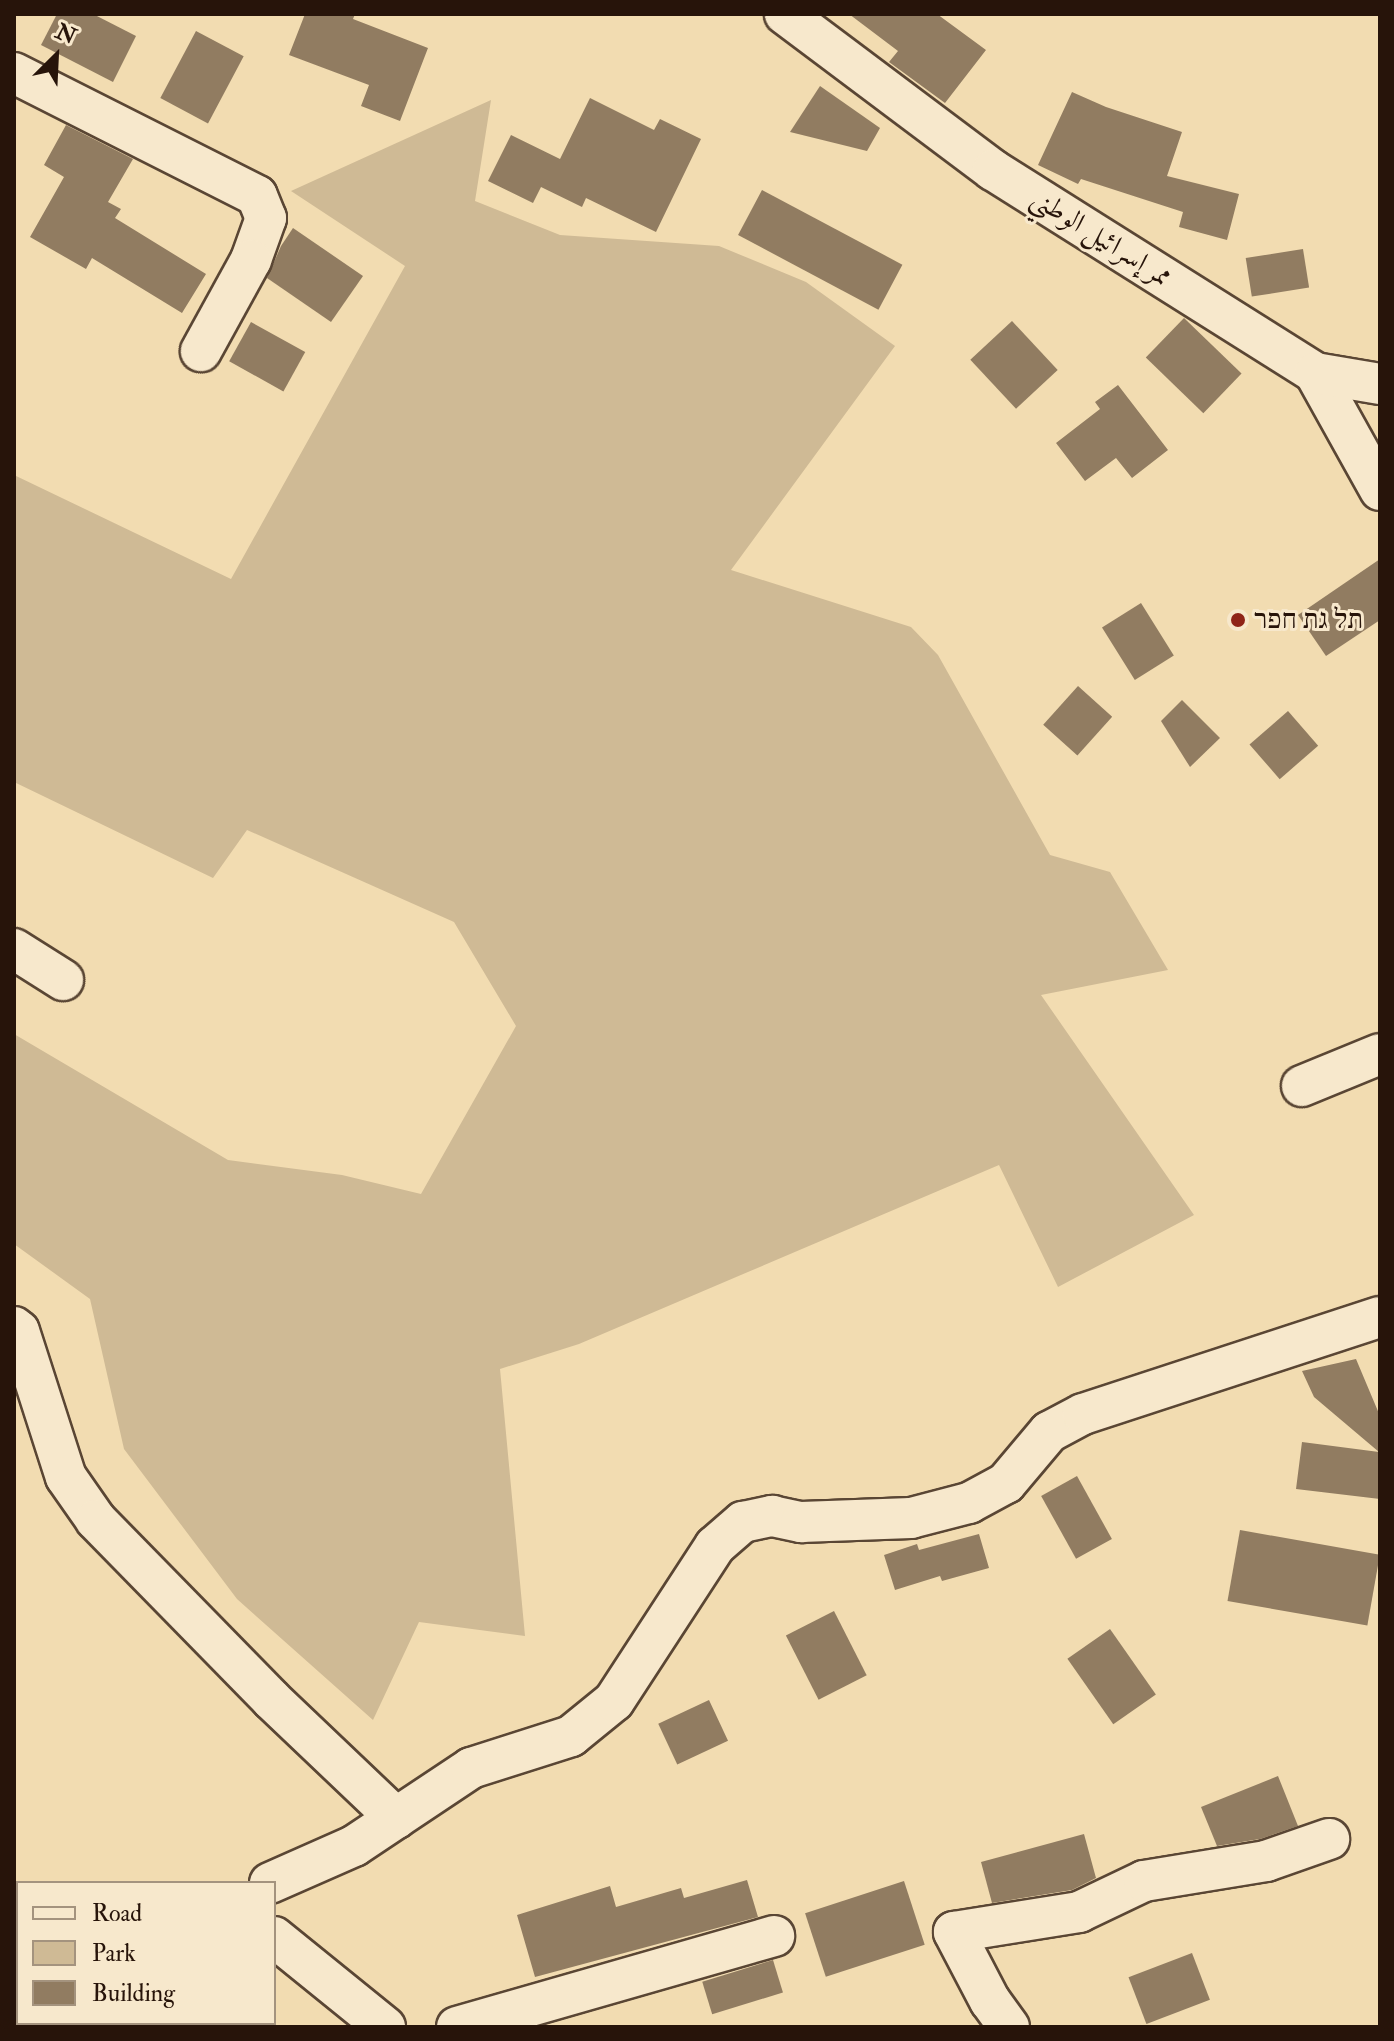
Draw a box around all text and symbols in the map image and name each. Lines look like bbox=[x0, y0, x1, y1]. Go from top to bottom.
north arrow bbox=[16, 16, 96, 96]
text: N bbox=[51, 17, 80, 51]
street label: ممر إسرائيل الوطني bbox=[1024, 182, 1178, 294]
place label: תל גת חפר bbox=[1254, 603, 1363, 637]
marker: תל גת חפר bbox=[1229, 611, 1247, 629]
legend bbox=[16, 1881, 276, 2025]
text: Road bbox=[92, 1898, 142, 1929]
text: Park bbox=[92, 1938, 136, 1969]
text: Building bbox=[92, 1978, 175, 2009]

